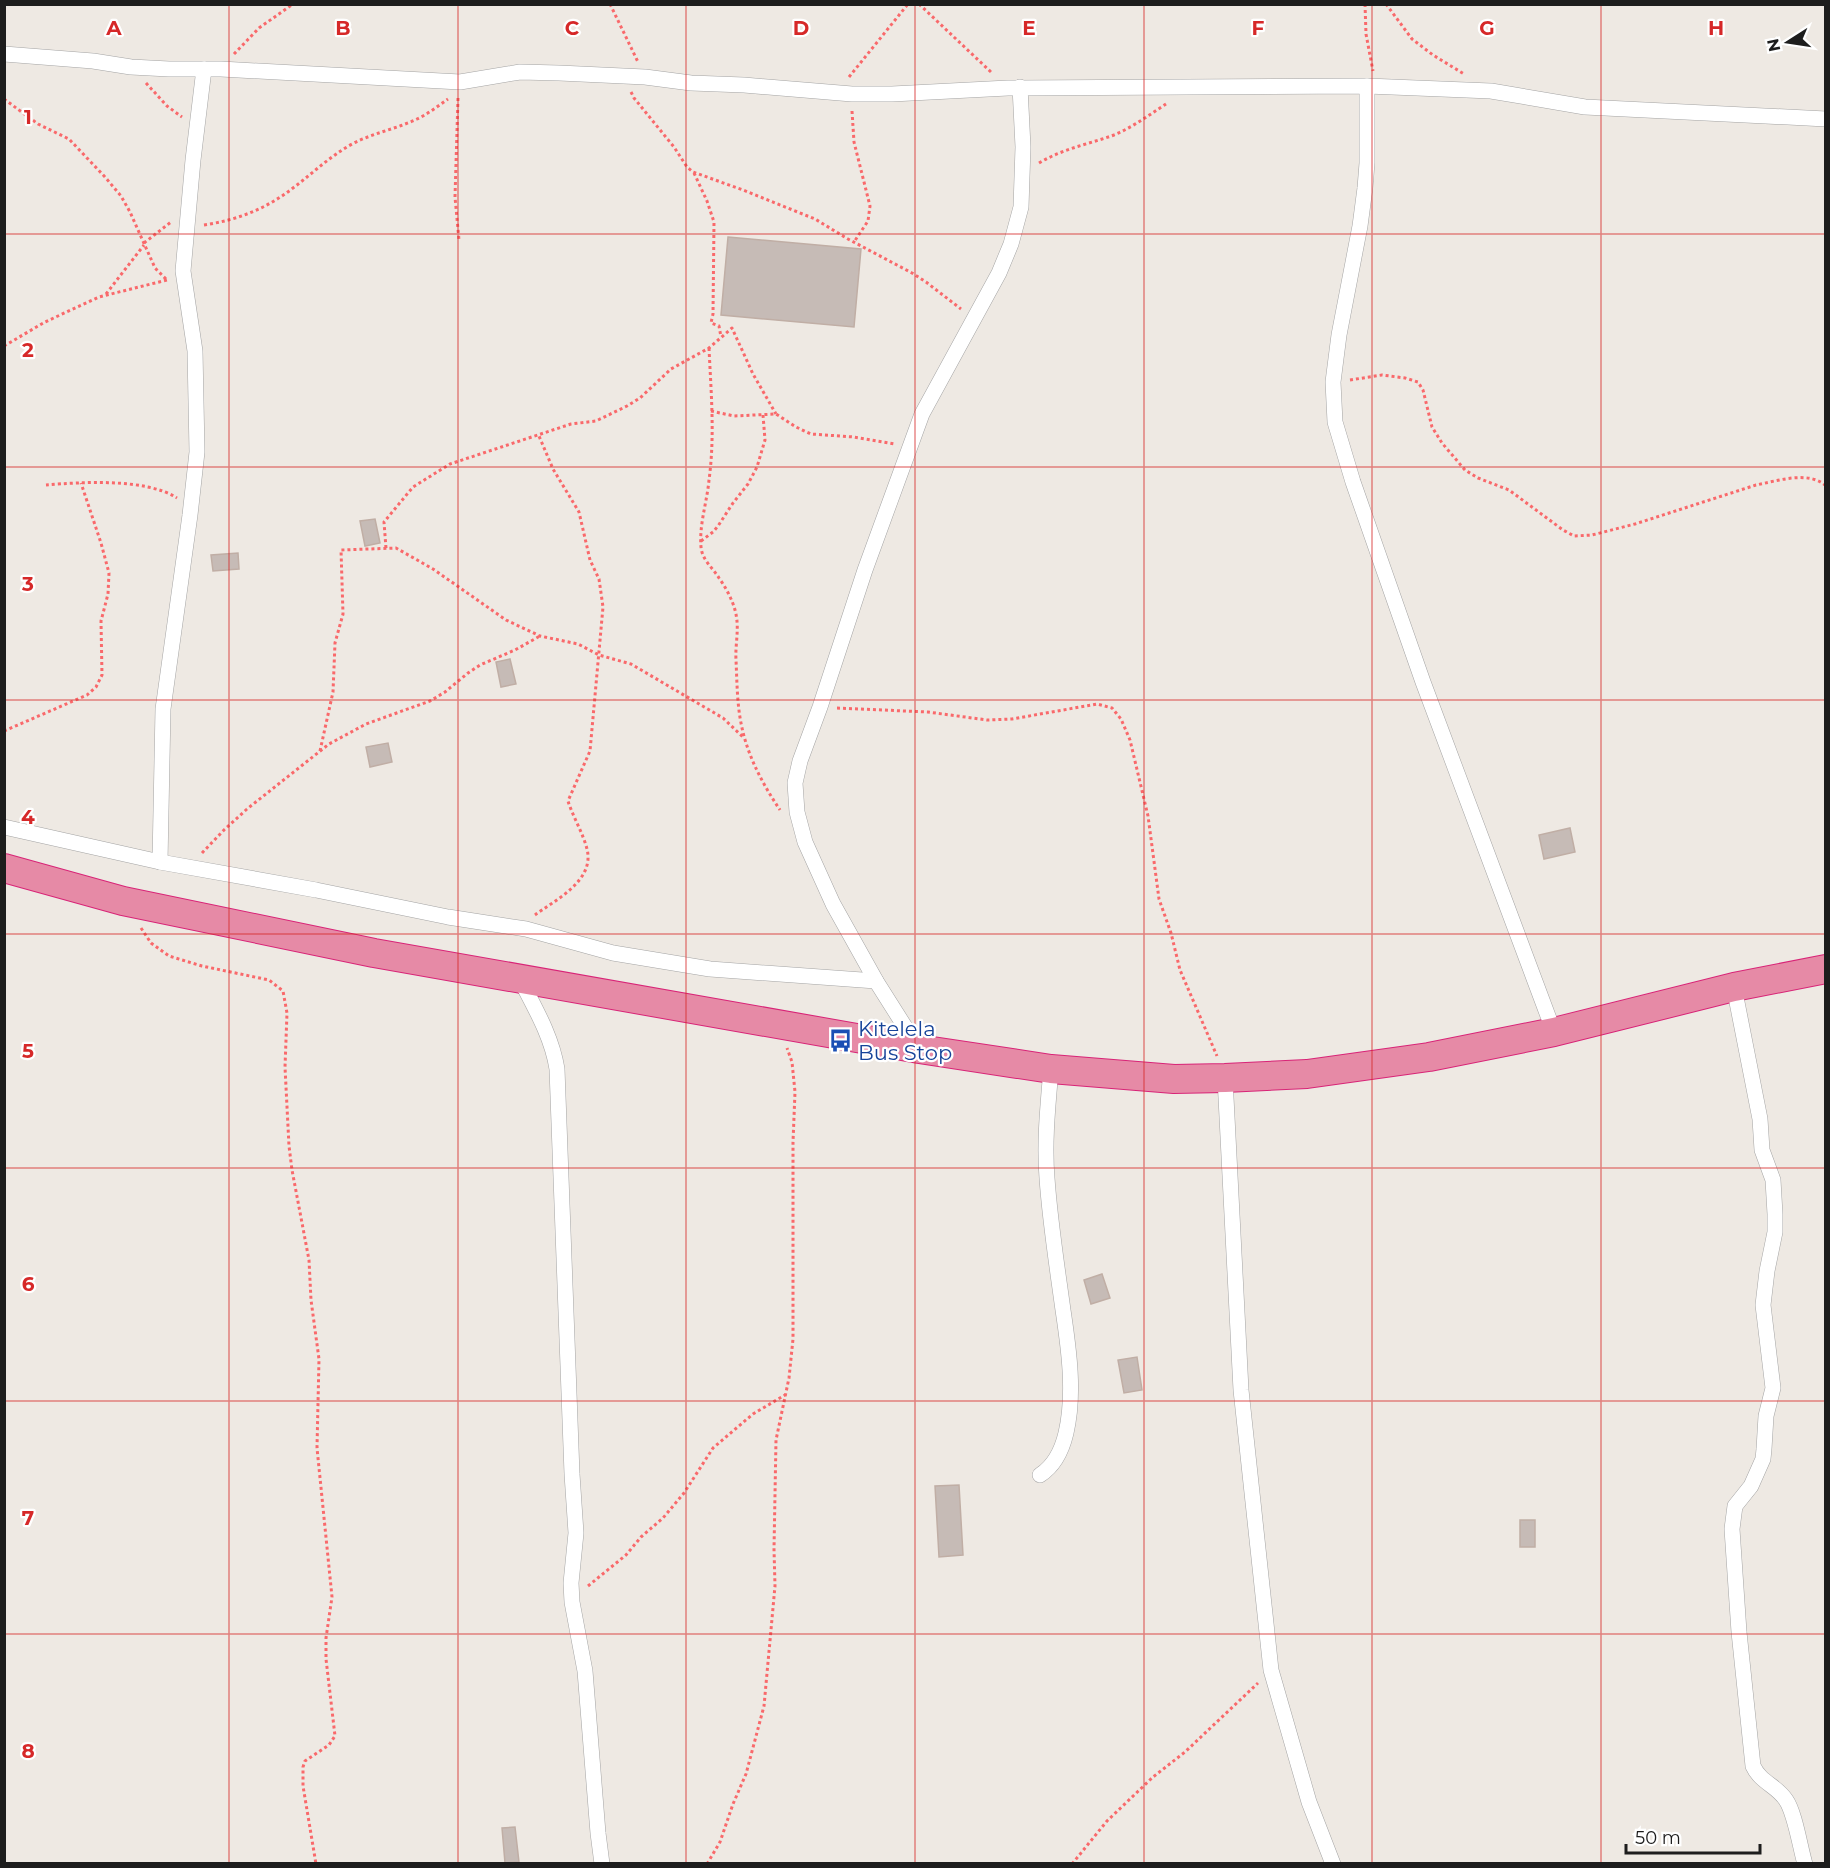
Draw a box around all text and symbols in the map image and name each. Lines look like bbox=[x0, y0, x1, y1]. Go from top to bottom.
north arrow bbox=[1758, 12, 1818, 72]
text: A bbox=[105, 16, 122, 40]
text: B bbox=[335, 16, 351, 40]
text: C bbox=[565, 16, 580, 40]
text: D bbox=[793, 16, 809, 40]
text: E bbox=[1022, 16, 1036, 40]
text: F bbox=[1252, 16, 1265, 40]
text: G bbox=[1479, 16, 1495, 40]
text: H bbox=[1708, 16, 1724, 40]
text: N bbox=[1763, 37, 1784, 53]
text: 1 bbox=[24, 105, 32, 129]
text: 2 bbox=[22, 338, 34, 362]
text: 3 bbox=[21, 572, 34, 596]
text: 4 bbox=[21, 805, 35, 829]
place label: Kitelela Bus Stop bbox=[858, 1016, 952, 1065]
bus stop icon: Kitelela Bus Stop bbox=[827, 1027, 853, 1053]
text: 5 bbox=[22, 1039, 34, 1063]
text: 6 bbox=[22, 1272, 35, 1296]
text: 7 bbox=[22, 1506, 34, 1530]
text: 8 bbox=[21, 1739, 35, 1763]
scale bar bbox=[1626, 1817, 1760, 1855]
text: 50 m bbox=[1635, 1827, 1681, 1849]

